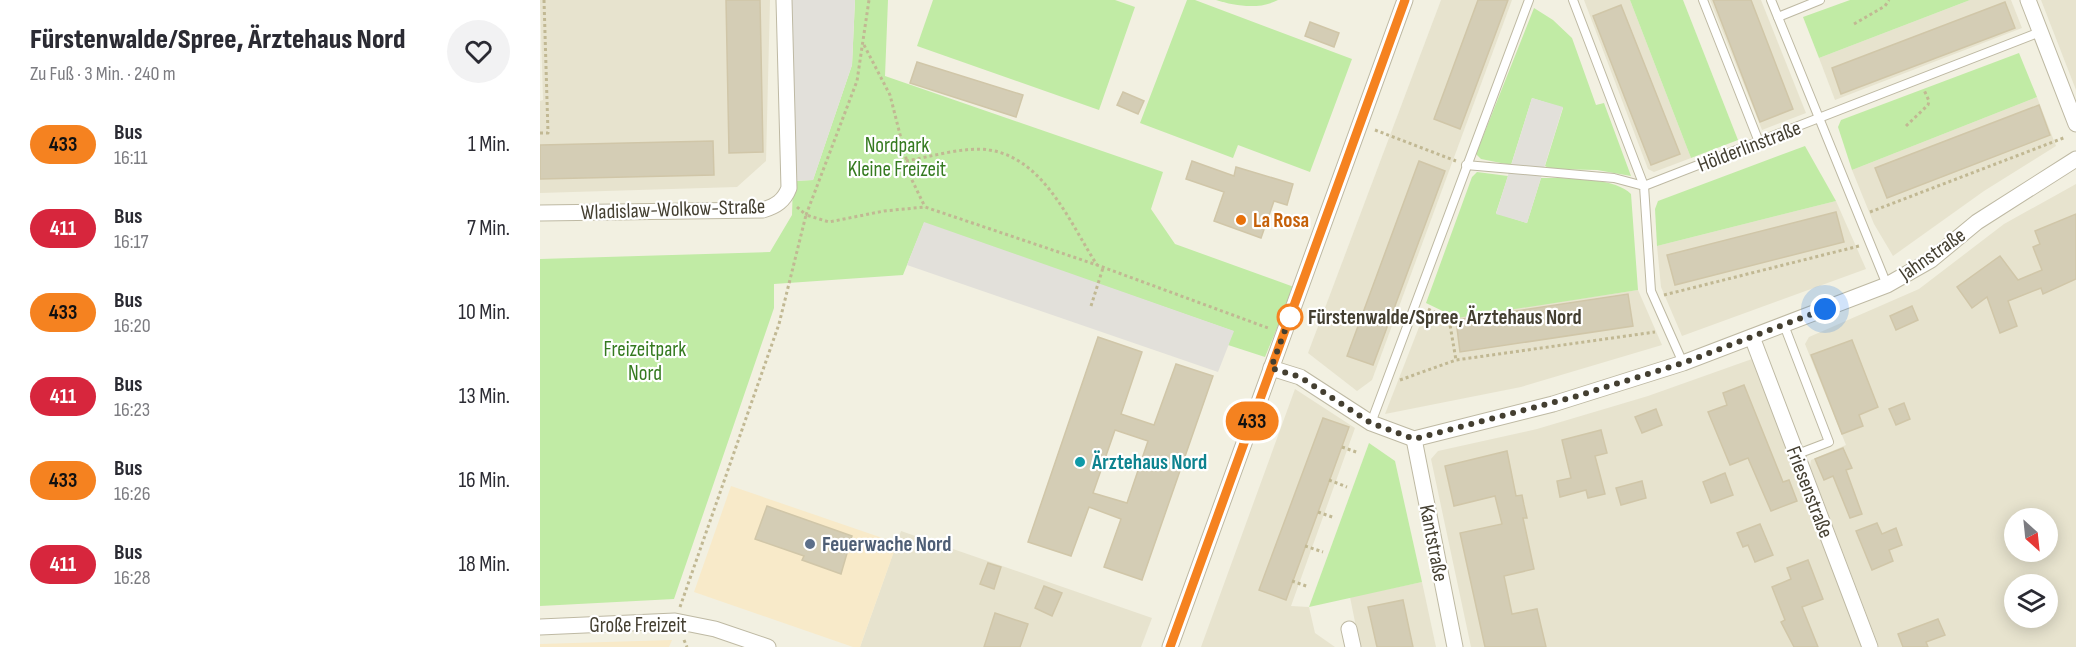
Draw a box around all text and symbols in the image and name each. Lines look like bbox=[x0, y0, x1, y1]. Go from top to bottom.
button: heart bbox=[447, 20, 510, 83]
text: Fürstenwalde/Spree, Ärztehaus Nord bbox=[30, 23, 405, 56]
text: Zu Fuß · 3 Min. · 240 m bbox=[30, 62, 176, 86]
street label: Hölderlinstraße bbox=[1694, 115, 1804, 178]
text: Bus bbox=[114, 119, 143, 146]
text: 1 Min. bbox=[468, 131, 510, 158]
text: 433 bbox=[49, 132, 77, 157]
park label: Nordpark Kleine Freizeit bbox=[848, 133, 946, 182]
text: 16:11 bbox=[114, 146, 148, 170]
street label: Wladislaw-Wolkow-Straße bbox=[580, 194, 766, 225]
text: Bus bbox=[114, 203, 143, 230]
place label: La Rosa bbox=[1253, 208, 1309, 233]
marker: La Rosa bbox=[1234, 213, 1248, 227]
text: 7 Min. bbox=[467, 215, 510, 242]
text: 411 bbox=[50, 216, 76, 241]
street label: Jahnstraße bbox=[1893, 223, 1970, 287]
text: 16:17 bbox=[114, 230, 149, 254]
text: Bus bbox=[114, 287, 143, 314]
your location bbox=[1810, 294, 1840, 324]
text: 10 Min. bbox=[458, 299, 510, 326]
text: 433 bbox=[49, 300, 77, 325]
marker: Fürstenwalde/Spree, Ärztehaus Nord bbox=[1277, 304, 1303, 330]
place label: Fürstenwalde/Spree, Ärztehaus Nord bbox=[1308, 305, 1582, 330]
text: 16:20 bbox=[114, 314, 151, 338]
park label: Freizeitpark Nord bbox=[604, 337, 686, 386]
text: Bus bbox=[114, 371, 143, 398]
text: 13 Min. bbox=[459, 383, 510, 410]
text: 411 bbox=[50, 384, 76, 409]
text: 16:23 bbox=[114, 398, 150, 422]
line badge: 433 bbox=[1218, 402, 1286, 440]
text: 433 bbox=[1238, 409, 1266, 434]
street label: Friesenstraße bbox=[1781, 443, 1838, 542]
place label: Ärztehaus Nord bbox=[1091, 450, 1207, 475]
text: Bus bbox=[114, 455, 143, 482]
marker: Ärztehaus Nord bbox=[1073, 455, 1087, 469]
text: 16 Min. bbox=[458, 467, 510, 494]
text: 433 bbox=[49, 468, 77, 493]
text: 16:26 bbox=[114, 482, 151, 506]
street label: Kantstraße bbox=[1414, 502, 1453, 584]
north arrow bbox=[2004, 508, 2058, 562]
map controls bbox=[2004, 508, 2058, 628]
place label: Feuerwache Nord bbox=[822, 532, 952, 557]
marker: Feuerwache Nord bbox=[803, 537, 817, 551]
text: Bus bbox=[114, 539, 143, 566]
text: 18 Min. bbox=[458, 551, 510, 578]
text: 411 bbox=[50, 552, 76, 577]
text: 16:28 bbox=[114, 566, 151, 590]
button: layers bbox=[2004, 574, 2058, 628]
street label: Große Freizeit bbox=[589, 613, 687, 638]

